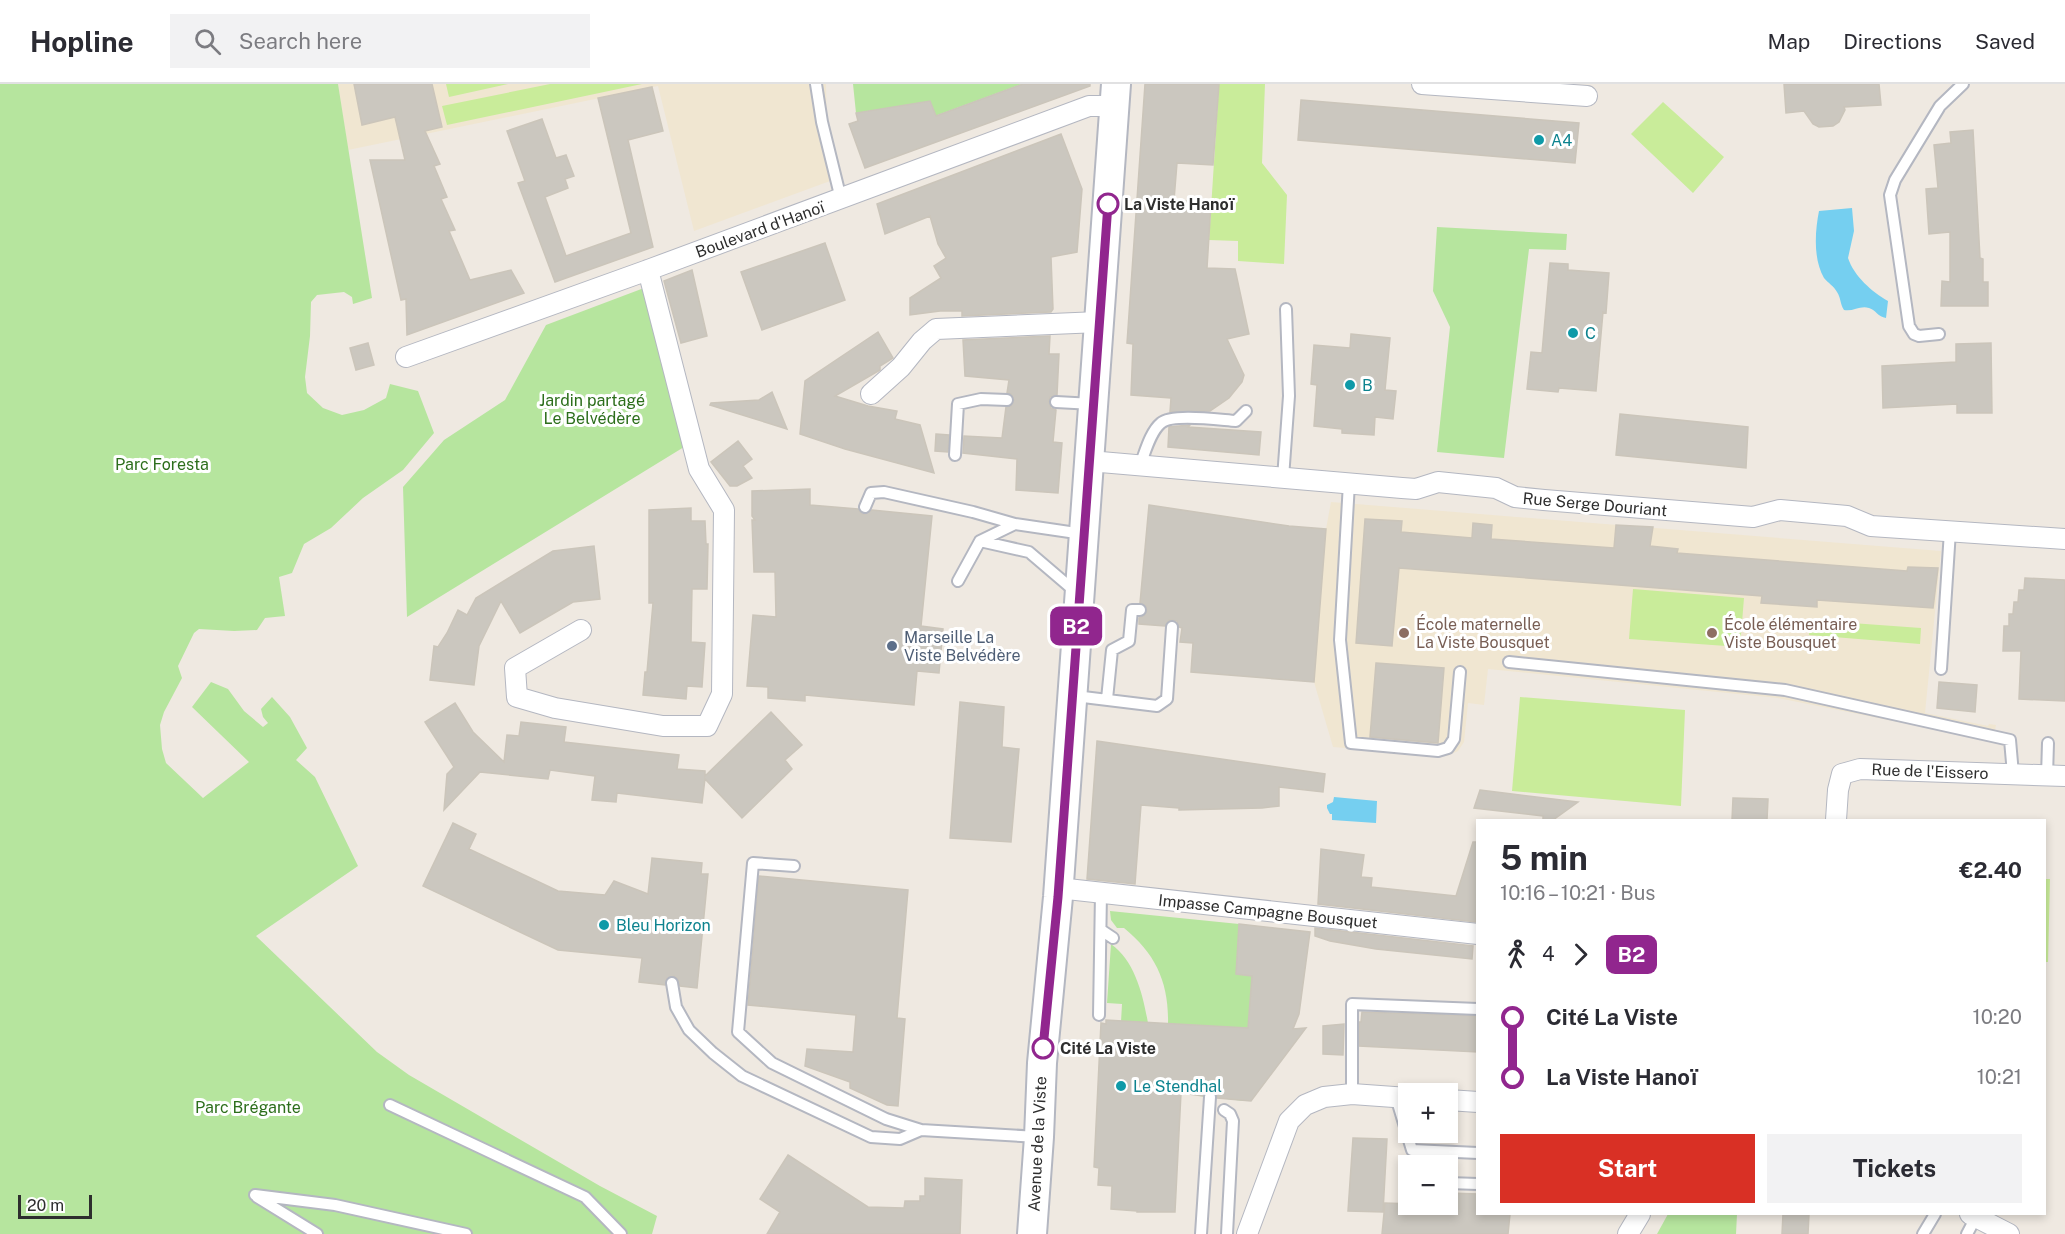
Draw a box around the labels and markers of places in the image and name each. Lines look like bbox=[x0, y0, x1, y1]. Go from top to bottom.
place label: A4 bbox=[1551, 131, 1572, 150]
marker: A4 bbox=[1532, 133, 1546, 147]
marker: La Viste Hanoï bbox=[1097, 193, 1119, 215]
place label: La Viste Hanoï bbox=[1124, 195, 1236, 214]
place label: C bbox=[1585, 324, 1596, 343]
marker: C bbox=[1566, 326, 1580, 340]
place label: B bbox=[1362, 376, 1373, 395]
marker: B bbox=[1343, 378, 1357, 392]
place label: École maternelle La Viste Bousquet bbox=[1416, 614, 1550, 652]
place label: École élémentaire Viste Bousquet bbox=[1724, 614, 1857, 652]
marker: École maternelle La Viste Bousquet bbox=[1397, 626, 1411, 640]
marker: École élémentaire Viste Bousquet bbox=[1705, 626, 1719, 640]
place label: Marseille La Viste Belvédère bbox=[904, 628, 1021, 665]
marker: Marseille La Viste Belvédère bbox=[885, 639, 899, 653]
place label: Bleu Horizon bbox=[616, 916, 711, 935]
marker: Bleu Horizon bbox=[597, 918, 611, 932]
marker: Cité La Viste bbox=[1032, 1037, 1054, 1059]
place label: Cité La Viste bbox=[1060, 1039, 1156, 1058]
place label: Le Stendhal bbox=[1133, 1077, 1222, 1096]
marker: Le Stendhal bbox=[1114, 1079, 1128, 1093]

